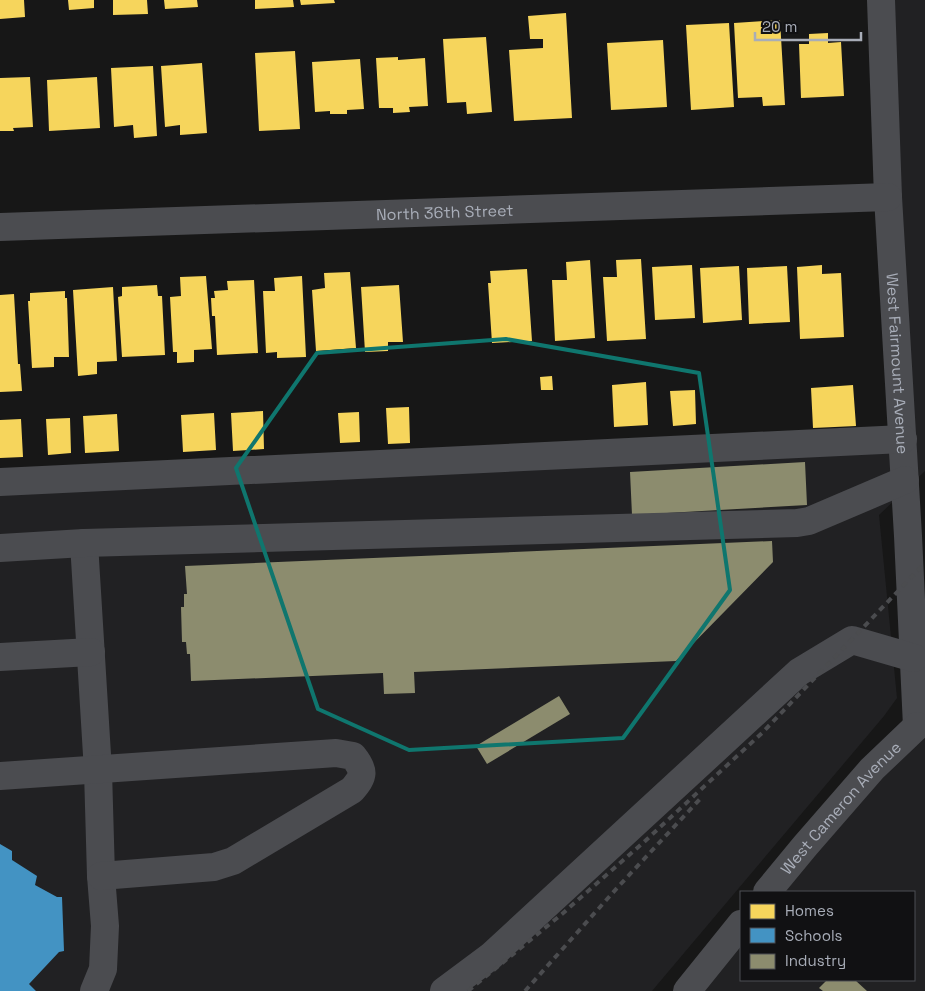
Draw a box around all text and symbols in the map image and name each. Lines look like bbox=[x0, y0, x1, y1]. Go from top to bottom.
scale bar bbox=[755, 10, 861, 42]
text: 20 m bbox=[762, 17, 797, 36]
street label: North 36th Street bbox=[376, 200, 514, 225]
street label: West Fairmount Avenue bbox=[881, 272, 913, 455]
street label: West Cameron Avenue bbox=[776, 737, 906, 879]
legend bbox=[740, 891, 915, 981]
text: Homes bbox=[785, 901, 834, 920]
text: Schools bbox=[785, 926, 843, 945]
text: Industry bbox=[785, 951, 846, 970]

